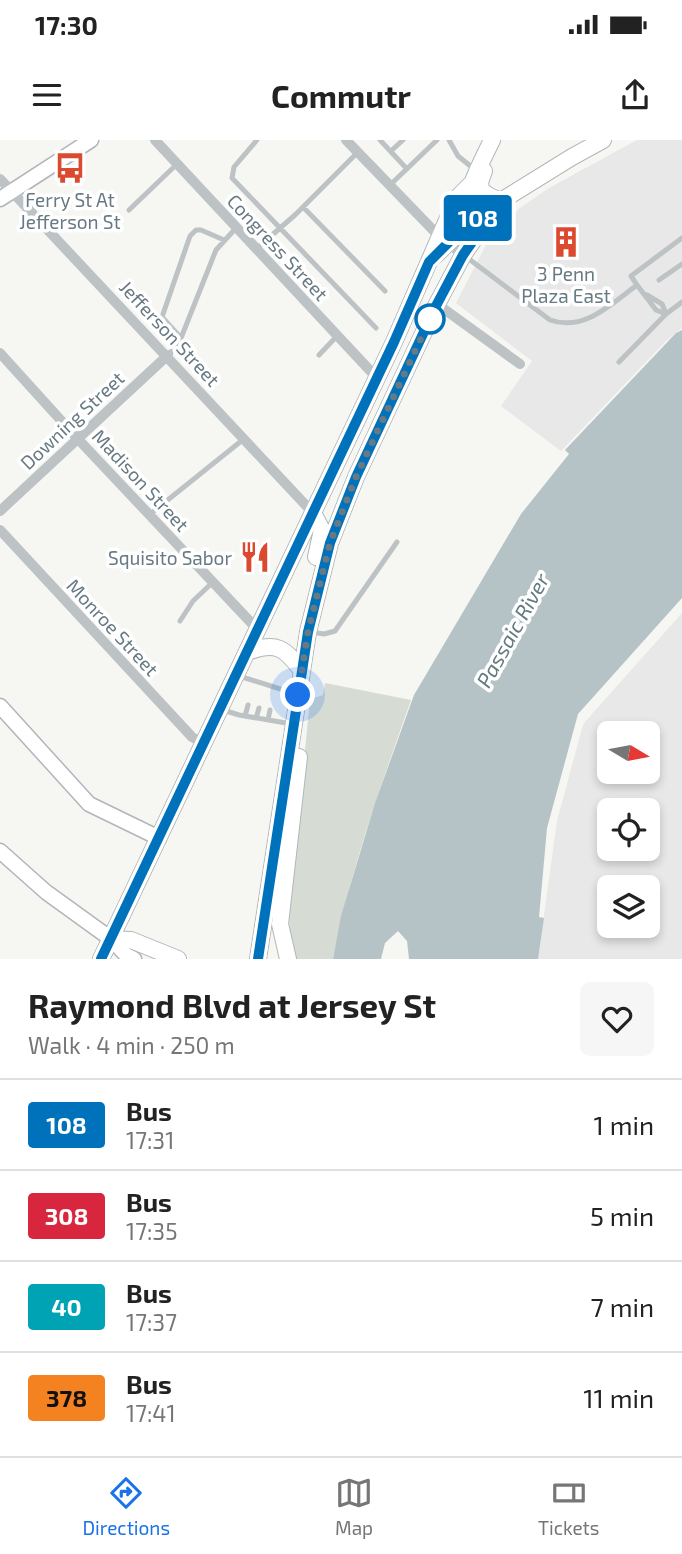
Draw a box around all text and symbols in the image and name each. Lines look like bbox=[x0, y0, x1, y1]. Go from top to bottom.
text: 17:30 bbox=[35, 9, 98, 40]
icon: menu bbox=[28, 76, 66, 114]
text: Commutr bbox=[271, 76, 411, 114]
icon: share bbox=[616, 76, 654, 114]
bus stop icon: Ferry St At Jefferson St bbox=[53, 151, 87, 185]
place label: Ferry St At Jefferson St bbox=[19, 188, 121, 233]
street label: Congress Street bbox=[223, 189, 333, 305]
line badge: 108 bbox=[438, 195, 518, 241]
text: 108 bbox=[458, 203, 498, 232]
building icon: 3 Penn Plaza East bbox=[549, 225, 583, 259]
place label: 3 Penn Plaza East bbox=[521, 262, 611, 307]
street label: Jefferson Street bbox=[115, 275, 225, 391]
unlabelled marker bbox=[415, 304, 445, 334]
street label: Downing Street bbox=[15, 366, 129, 474]
street label: Madison Street bbox=[88, 424, 194, 536]
restaurant icon: Squisito Sabor bbox=[238, 540, 272, 574]
place label: Squisito Sabor bbox=[108, 546, 232, 569]
water label: Passaic River bbox=[470, 568, 554, 691]
street label: Monroe Street bbox=[62, 574, 164, 680]
your location bbox=[280, 677, 315, 712]
north arrow bbox=[597, 721, 660, 784]
map controls bbox=[597, 721, 660, 938]
button: locate bbox=[597, 798, 660, 861]
button: layers bbox=[597, 875, 660, 938]
button: heart bbox=[580, 982, 654, 1056]
text: Raymond Blvd at Jersey St bbox=[28, 985, 436, 1025]
text: Walk · 4 min · 250 m bbox=[28, 1031, 235, 1059]
text: Bus bbox=[126, 1095, 172, 1126]
text: 1 min bbox=[594, 1109, 654, 1140]
text: 108 bbox=[46, 1110, 87, 1139]
text: 17:31 bbox=[126, 1126, 174, 1154]
text: Bus bbox=[126, 1186, 172, 1217]
text: 5 min bbox=[590, 1200, 654, 1231]
text: 308 bbox=[45, 1201, 88, 1230]
text: 17:35 bbox=[126, 1217, 177, 1245]
text: Bus bbox=[126, 1277, 172, 1308]
text: 7 min bbox=[591, 1291, 654, 1322]
text: 40 bbox=[51, 1292, 82, 1321]
text: 17:37 bbox=[126, 1308, 177, 1336]
text: Bus bbox=[126, 1368, 172, 1399]
text: 11 min bbox=[583, 1382, 654, 1413]
text: 378 bbox=[46, 1383, 87, 1412]
text: 17:41 bbox=[126, 1399, 176, 1427]
tab: Directions bbox=[82, 1474, 170, 1539]
tab: Map bbox=[335, 1474, 373, 1539]
tab: Tickets bbox=[538, 1474, 600, 1539]

